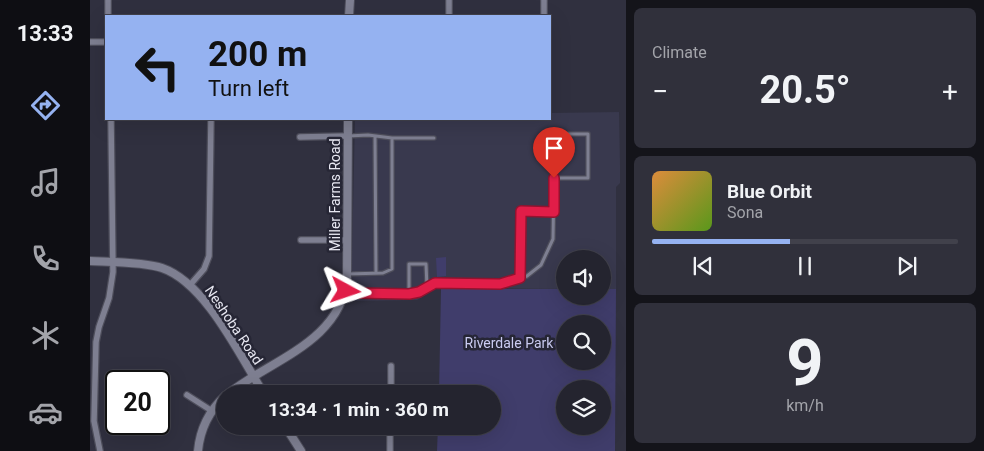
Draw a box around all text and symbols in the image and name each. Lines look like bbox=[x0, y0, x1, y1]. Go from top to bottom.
text: 13:33 bbox=[17, 21, 73, 46]
text: 200 m bbox=[208, 34, 307, 75]
icon: left bbox=[125, 35, 190, 100]
text: Climate bbox=[652, 43, 707, 62]
text: 20.5° bbox=[759, 68, 851, 112]
text: − bbox=[652, 75, 668, 108]
text: + bbox=[942, 75, 958, 108]
text: Turn left bbox=[208, 76, 289, 101]
icon: directions bbox=[28, 88, 63, 123]
pin bbox=[533, 127, 575, 178]
icon: arrive bbox=[540, 134, 568, 162]
street label: Miller Farms Road bbox=[327, 138, 343, 252]
icon: music bbox=[28, 165, 63, 200]
text: Blue Orbit bbox=[727, 180, 812, 203]
text: Sona bbox=[727, 203, 763, 222]
icon: phone bbox=[28, 241, 63, 276]
map controls bbox=[556, 250, 611, 435]
button: sound bbox=[556, 250, 611, 305]
icon: previous bbox=[689, 252, 717, 280]
icon: pause bbox=[791, 252, 819, 280]
icon: next bbox=[893, 252, 921, 280]
position arrow bbox=[319, 264, 371, 316]
street label: Neshoba Road bbox=[202, 283, 266, 367]
button: search bbox=[556, 315, 611, 370]
icon: climate bbox=[28, 318, 63, 353]
text: 9 bbox=[786, 325, 824, 401]
park label: Riverdale Park bbox=[465, 335, 554, 351]
speed limit sign: 20 bbox=[105, 370, 170, 435]
button: layers bbox=[556, 380, 611, 435]
icon: car bbox=[28, 395, 63, 430]
text: km/h bbox=[786, 396, 824, 415]
text: 13:34 · 1 min · 360 m bbox=[268, 398, 449, 421]

